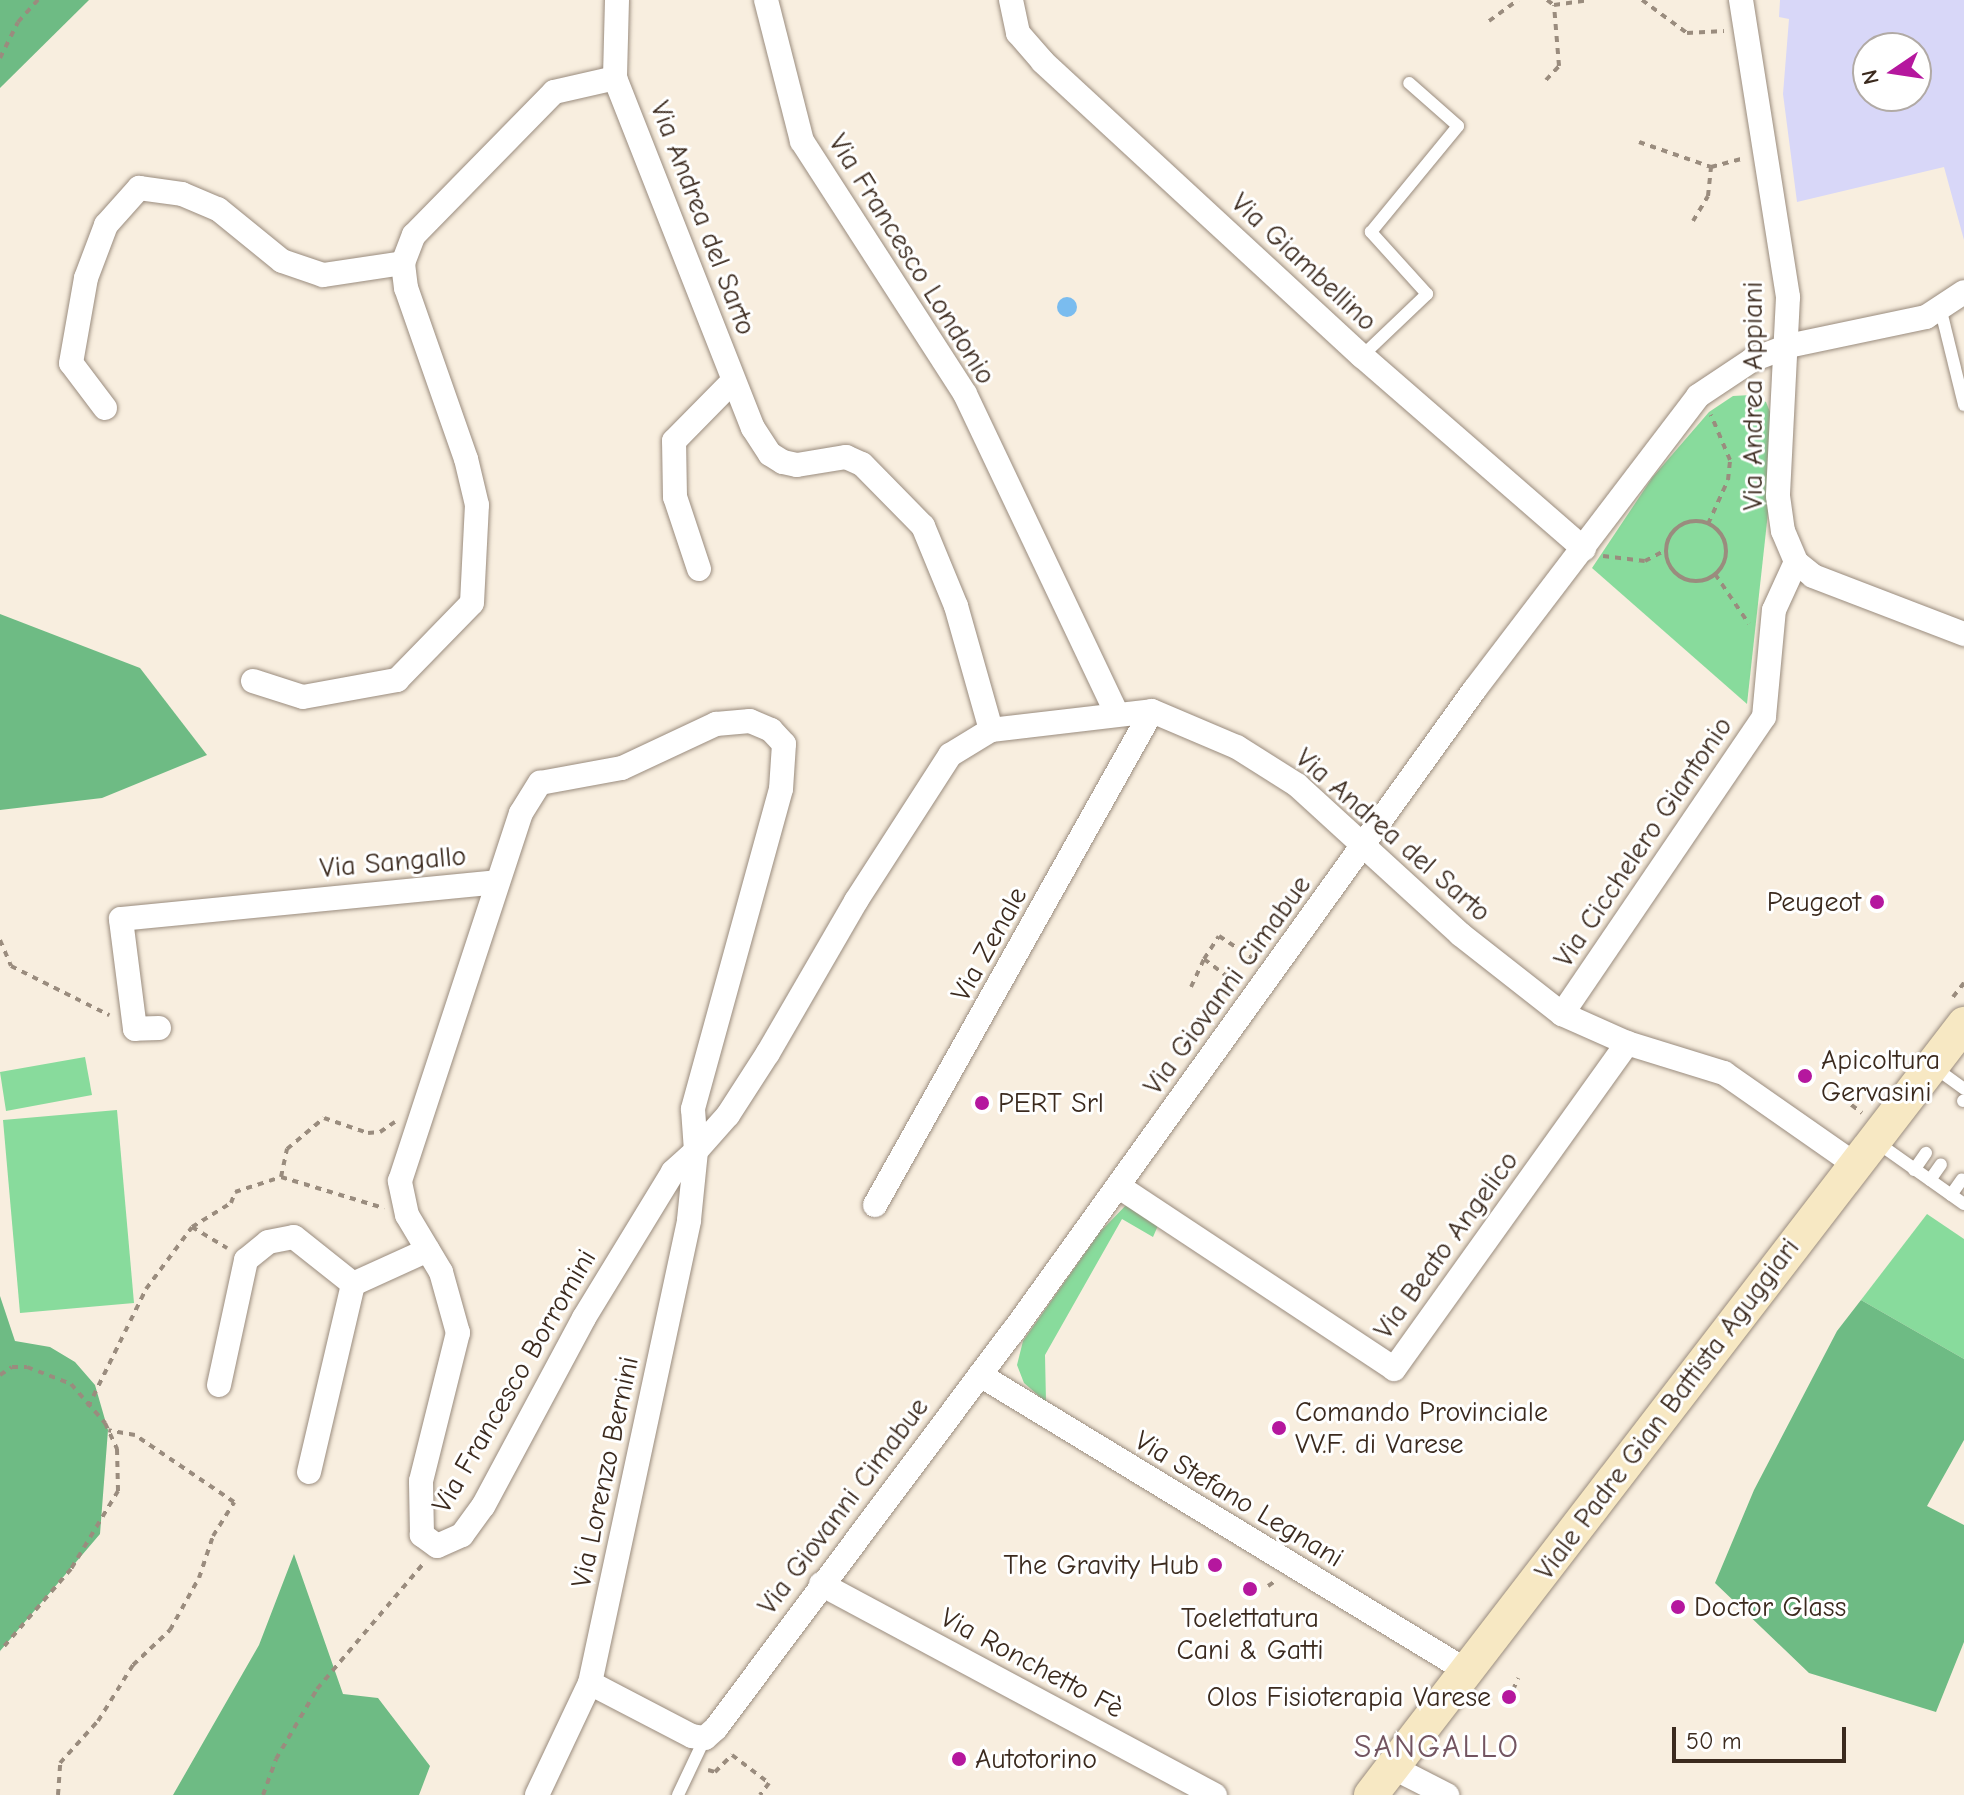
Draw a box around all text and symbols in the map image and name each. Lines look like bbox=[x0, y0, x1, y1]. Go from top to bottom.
north arrow bbox=[1852, 32, 1932, 112]
text: N bbox=[1856, 67, 1885, 87]
street label: Via Andrea del Sarto bbox=[643, 96, 763, 340]
street label: Via Francesco Londonio bbox=[821, 128, 1003, 390]
street label: Via Giambellino bbox=[1224, 186, 1384, 338]
street label: Via Andrea Appiani bbox=[1736, 282, 1770, 510]
street label: Via Cicchelero Giantonio bbox=[1547, 710, 1739, 974]
street label: Via Andrea del Sarto bbox=[1289, 741, 1497, 929]
street label: Via Sangallo bbox=[318, 839, 468, 885]
street label: Via Giovanni Cimabue bbox=[1136, 869, 1318, 1101]
street label: Via Zenale bbox=[944, 881, 1034, 1007]
place label: Peugeot bbox=[1767, 885, 1861, 919]
marker: Peugeot bbox=[1868, 893, 1886, 911]
place label: Apicoltura Gervasini bbox=[1821, 1043, 1940, 1109]
marker: Apicoltura Gervasini bbox=[1796, 1067, 1814, 1085]
place label: PERT Srl bbox=[998, 1086, 1104, 1120]
marker: PERT Srl bbox=[973, 1094, 991, 1112]
street label: Via Beato Angelico bbox=[1367, 1145, 1525, 1345]
street label: Viale Padre Gian Battista Aguggiari bbox=[1528, 1232, 1806, 1586]
street label: Via Francesco Borromini bbox=[425, 1243, 603, 1519]
street label: Via Lorenzo Bernini bbox=[564, 1353, 646, 1591]
street label: Via Giovanni Cimabue bbox=[751, 1391, 935, 1621]
place label: Comando Provinciale VV.F. di Varese bbox=[1295, 1395, 1548, 1461]
marker: Comando Provinciale VV.F. di Varese bbox=[1270, 1419, 1288, 1437]
street label: Via Stefano Legnani bbox=[1129, 1423, 1349, 1575]
place label: The Gravity Hub bbox=[1003, 1548, 1199, 1582]
marker: The Gravity Hub bbox=[1206, 1556, 1224, 1574]
marker: Toelettatura Cani & Gatti bbox=[1241, 1580, 1259, 1598]
place label: Doctor Glass bbox=[1694, 1590, 1846, 1624]
marker: Doctor Glass bbox=[1669, 1598, 1687, 1616]
street label: Via Ronchetto Fè bbox=[935, 1601, 1129, 1725]
place label: Toelettatura Cani & Gatti bbox=[1176, 1601, 1324, 1667]
place label: Olos Fisioterapia Varese bbox=[1207, 1680, 1491, 1714]
marker: Olos Fisioterapia Varese bbox=[1498, 1686, 1520, 1708]
scale bar bbox=[1676, 1711, 1850, 1761]
text: 50 m bbox=[1686, 1727, 1742, 1755]
district label: SANGALLO bbox=[1354, 1728, 1520, 1766]
place label: Autotorino bbox=[975, 1742, 1097, 1776]
marker: Autotorino bbox=[950, 1750, 968, 1768]

